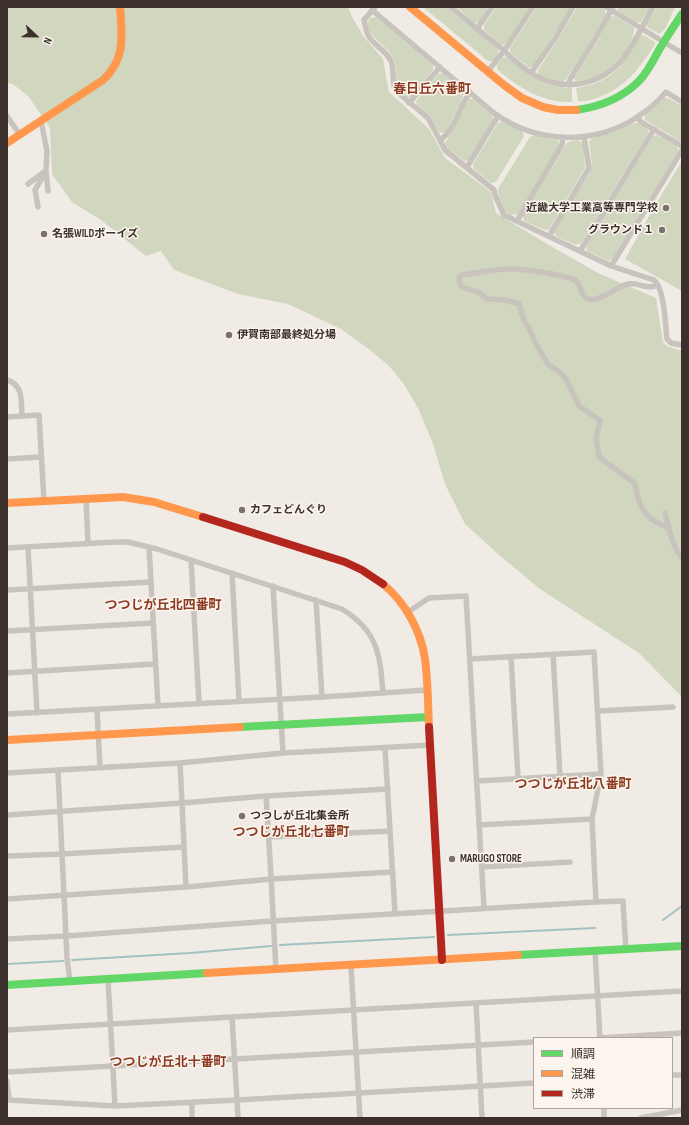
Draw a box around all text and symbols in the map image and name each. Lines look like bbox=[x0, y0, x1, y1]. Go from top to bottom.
north arrow bbox=[16, 16, 56, 56]
text: N bbox=[40, 36, 55, 46]
district label: 春日丘六番町 bbox=[393, 82, 471, 98]
place label: 近畿大学工業高等専門学校 bbox=[526, 201, 658, 215]
marker: 近畿大学工業高等専門学校 bbox=[661, 203, 671, 213]
place label: グラウンド１ bbox=[588, 223, 654, 237]
marker: グラウンド１ bbox=[657, 225, 667, 235]
place label: 名張WILDボーイズ bbox=[52, 227, 138, 241]
marker: 名張WILDボーイズ bbox=[39, 229, 49, 239]
place label: 伊賀南部最終処分場 bbox=[237, 328, 336, 342]
marker: 伊賀南部最終処分場 bbox=[224, 330, 234, 340]
place label: カフェどんぐり bbox=[250, 503, 327, 517]
marker: カフェどんぐり bbox=[237, 505, 247, 515]
district label: つつじが丘北四番町 bbox=[105, 598, 221, 614]
district label: つつじが丘北八番町 bbox=[515, 777, 631, 793]
place label: つつしが丘北集会所 bbox=[250, 809, 349, 823]
marker: つつしが丘北集会所 bbox=[237, 811, 247, 821]
district label: つつじが丘北七番町 bbox=[233, 825, 349, 841]
place label: MARUGO STORE bbox=[460, 852, 522, 866]
marker: MARUGO STORE bbox=[447, 854, 457, 864]
legend bbox=[533, 1037, 673, 1109]
text: 順調 bbox=[571, 1047, 595, 1062]
district label: つつじが丘北十番町 bbox=[110, 1055, 226, 1071]
text: 混雑 bbox=[571, 1067, 595, 1082]
text: 渋滞 bbox=[571, 1087, 595, 1102]

